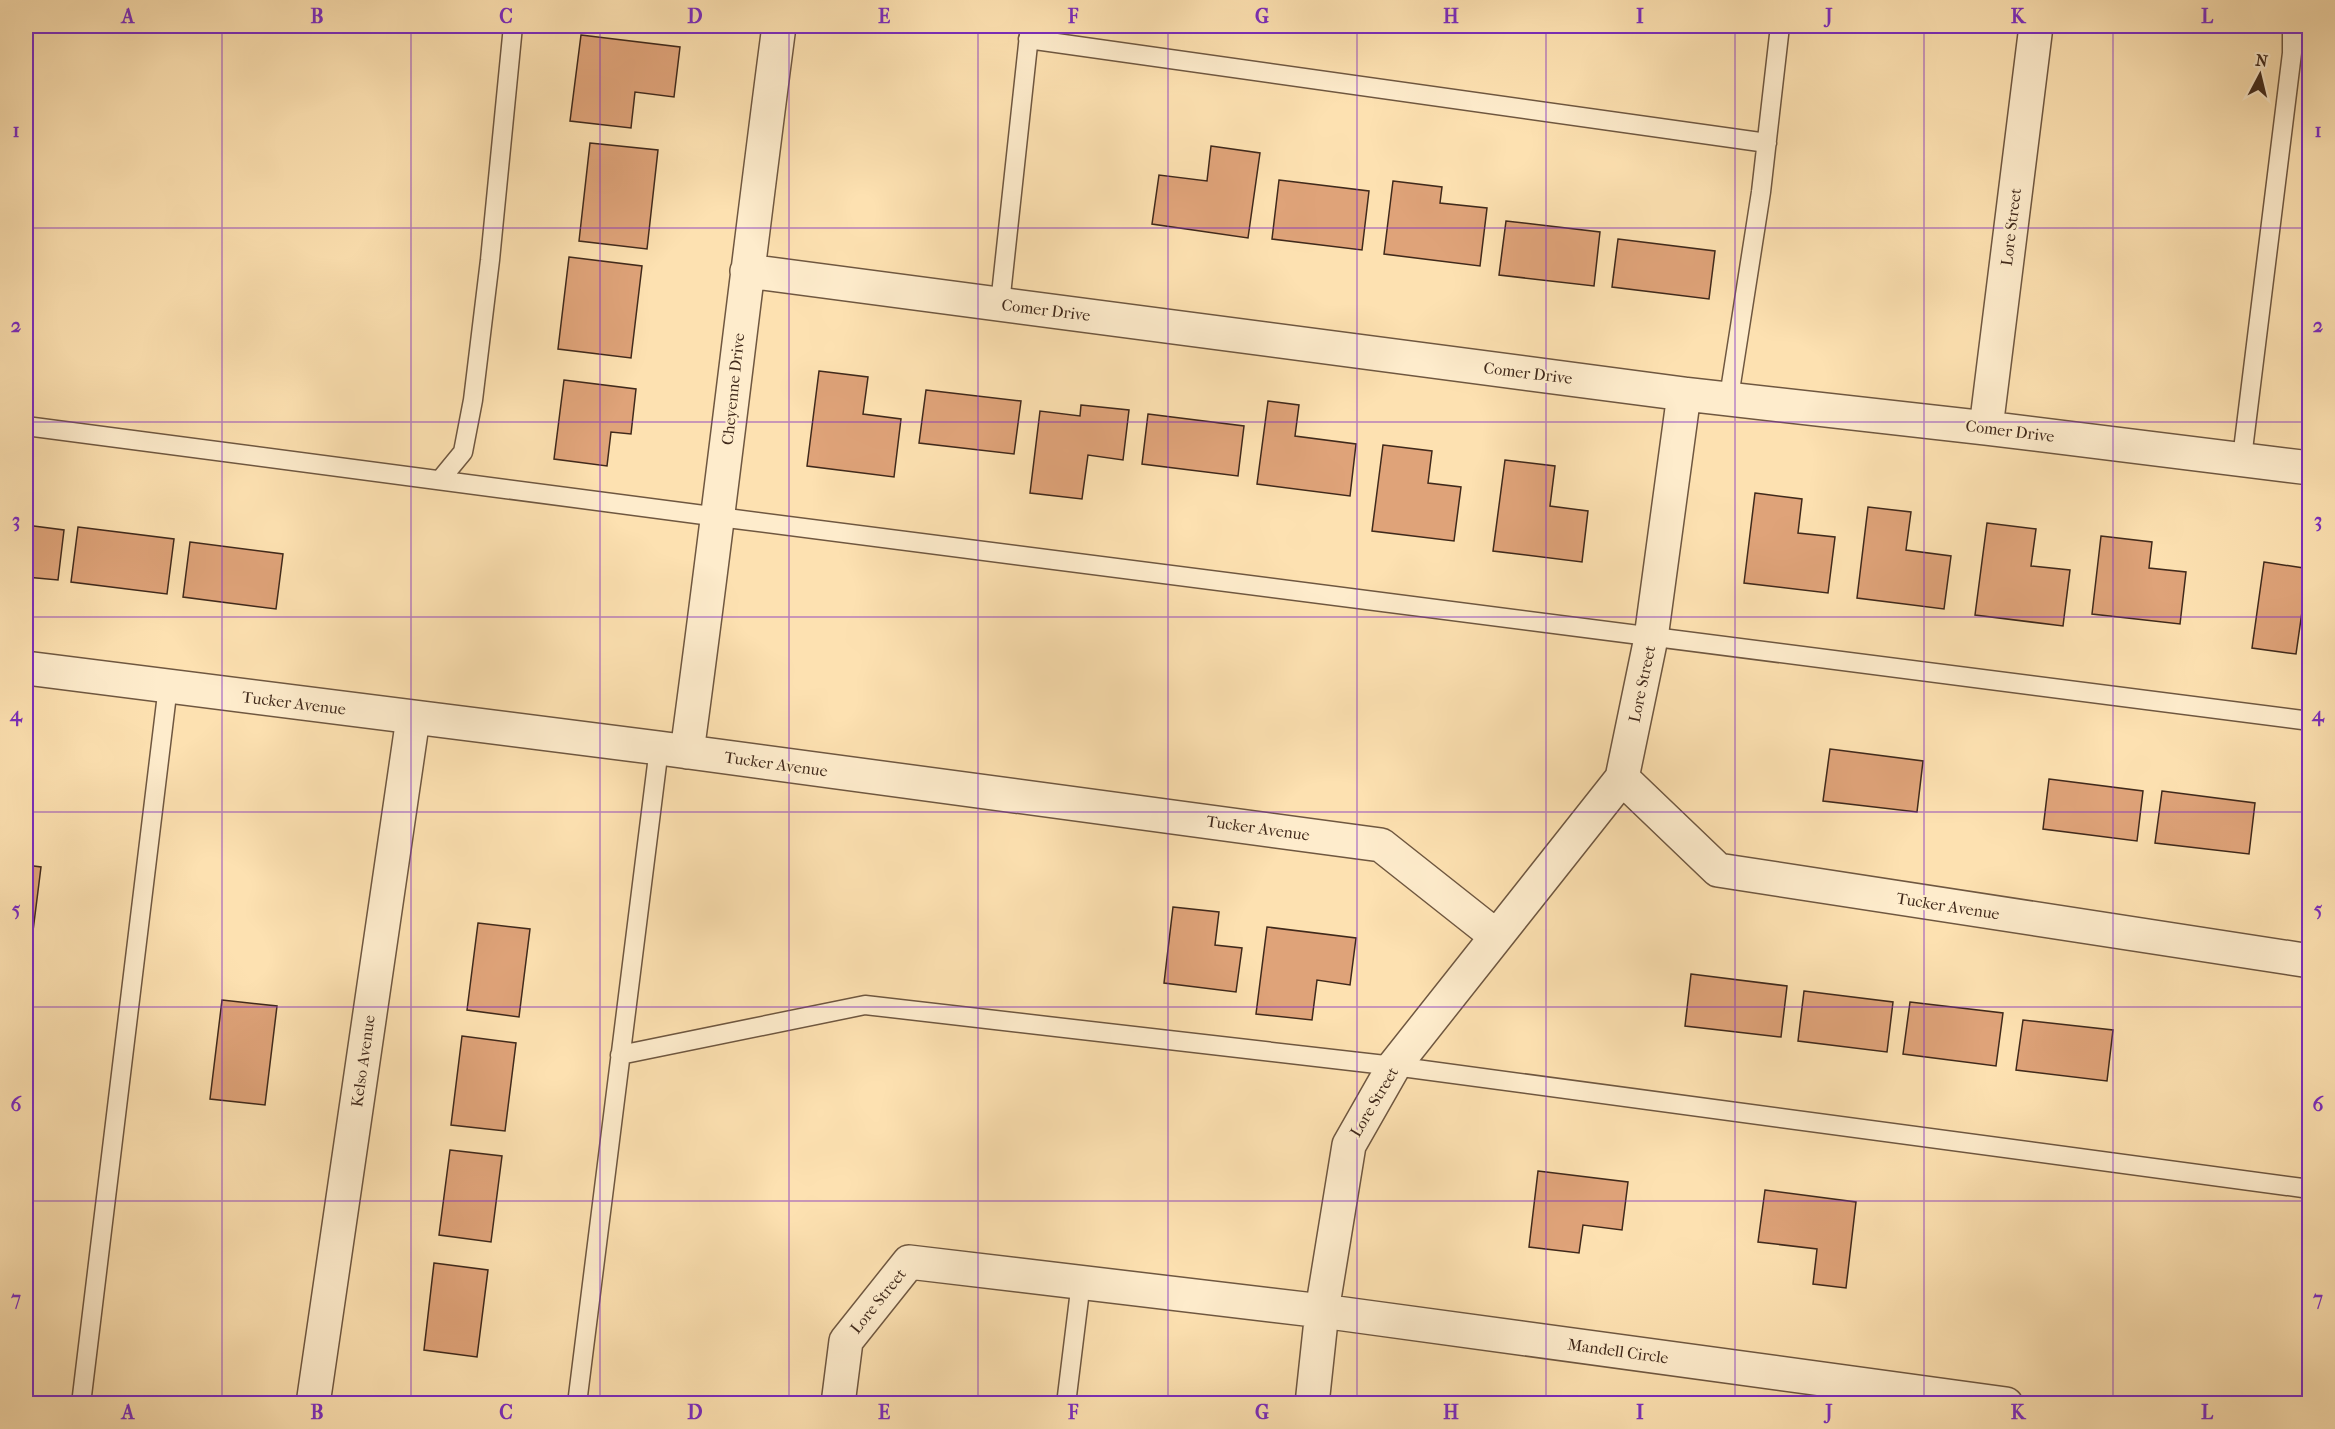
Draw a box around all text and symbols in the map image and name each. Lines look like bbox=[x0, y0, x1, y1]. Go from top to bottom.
text: A bbox=[120, 5, 136, 28]
text: B bbox=[310, 5, 324, 28]
text: C bbox=[499, 5, 513, 28]
text: D bbox=[687, 5, 703, 28]
text: E bbox=[878, 5, 890, 28]
text: F bbox=[1067, 5, 1079, 28]
text: G bbox=[1255, 5, 1269, 28]
text: H bbox=[1443, 5, 1459, 28]
text: I bbox=[1636, 5, 1644, 28]
text: J bbox=[1823, 5, 1833, 28]
text: K bbox=[2011, 5, 2027, 28]
text: L bbox=[2201, 5, 2214, 28]
north arrow bbox=[2230, 45, 2290, 105]
text: N bbox=[2255, 50, 2270, 71]
text: 1 bbox=[12, 119, 20, 142]
text: 1 bbox=[2314, 119, 2322, 142]
street label: Lore Street bbox=[1997, 187, 2025, 267]
street label: Comer Drive bbox=[1001, 295, 1092, 325]
text: 2 bbox=[11, 314, 21, 337]
text: 2 bbox=[2313, 314, 2323, 337]
street label: Cheyenne Drive bbox=[718, 332, 748, 446]
street label: Comer Drive bbox=[1483, 358, 1574, 388]
street label: Comer Drive bbox=[1965, 416, 2056, 446]
text: 3 bbox=[12, 509, 20, 532]
text: 3 bbox=[2314, 509, 2322, 532]
street label: Lore Street bbox=[1625, 644, 1659, 724]
street label: Tucker Avenue bbox=[241, 687, 347, 719]
text: 4 bbox=[9, 703, 23, 727]
text: 4 bbox=[2311, 703, 2325, 727]
street label: Tucker Avenue bbox=[723, 747, 829, 781]
street label: Tucker Avenue bbox=[1205, 811, 1311, 845]
street label: Tucker Avenue bbox=[1895, 888, 2001, 924]
text: 5 bbox=[12, 898, 21, 921]
text: 5 bbox=[2314, 898, 2323, 921]
street label: Kelso Avenue bbox=[347, 1014, 379, 1108]
street label: Lore Street bbox=[1346, 1063, 1402, 1140]
text: 6 bbox=[11, 1093, 23, 1116]
text: 6 bbox=[2313, 1093, 2325, 1116]
street label: Lore Street bbox=[846, 1264, 910, 1337]
text: 7 bbox=[10, 1287, 21, 1310]
text: 7 bbox=[2312, 1287, 2323, 1310]
street label: Mandell Circle bbox=[1566, 1335, 1670, 1367]
text: A bbox=[120, 1401, 136, 1424]
text: B bbox=[310, 1401, 324, 1424]
text: C bbox=[499, 1401, 513, 1424]
text: D bbox=[687, 1401, 703, 1424]
text: E bbox=[878, 1401, 890, 1424]
text: F bbox=[1067, 1401, 1079, 1424]
text: G bbox=[1255, 1401, 1269, 1424]
text: H bbox=[1443, 1401, 1459, 1424]
text: I bbox=[1636, 1401, 1644, 1424]
text: J bbox=[1823, 1401, 1833, 1424]
text: K bbox=[2011, 1401, 2027, 1424]
text: L bbox=[2201, 1401, 2214, 1424]

